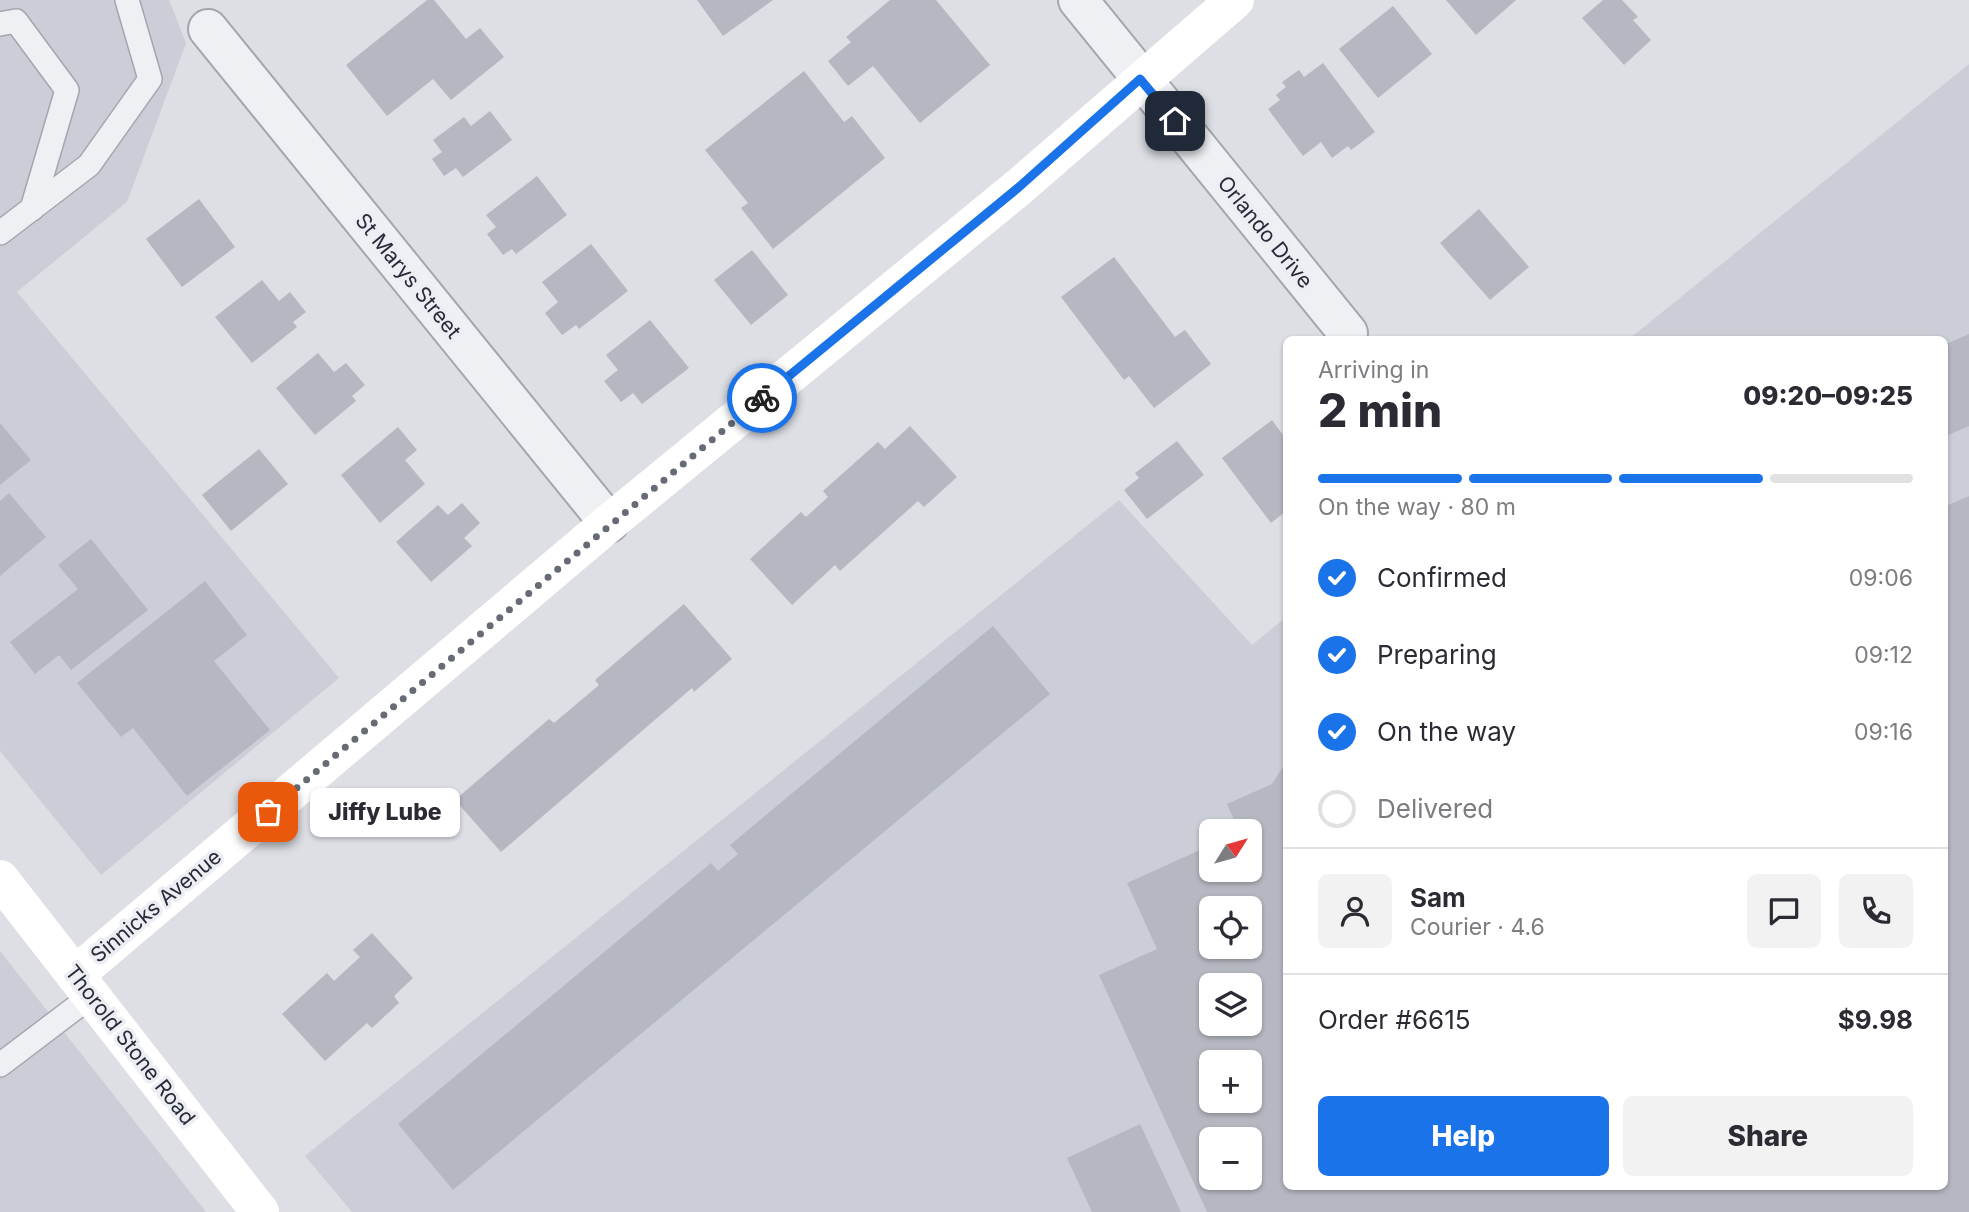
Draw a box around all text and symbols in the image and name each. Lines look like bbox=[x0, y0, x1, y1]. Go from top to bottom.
pin bbox=[1145, 91, 1205, 151]
icon: home bbox=[1156, 102, 1194, 140]
street label: Orlando Drive bbox=[1213, 171, 1318, 293]
street label: St Marys Street bbox=[350, 208, 466, 343]
text: Arriving in bbox=[1318, 356, 1429, 384]
courier bbox=[727, 363, 797, 433]
icon: bike bbox=[743, 379, 781, 417]
text: 09:20–09:25 bbox=[1743, 380, 1913, 411]
text: 2 min bbox=[1318, 382, 1442, 438]
text: On the way · 80 m bbox=[1318, 493, 1516, 521]
icon: check bbox=[1318, 559, 1356, 597]
text: Confirmed bbox=[1377, 562, 1507, 593]
text: 09:06 bbox=[1849, 564, 1913, 592]
icon: check bbox=[1318, 636, 1356, 674]
text: Preparing bbox=[1377, 639, 1497, 670]
text: 09:12 bbox=[1854, 641, 1913, 669]
icon: check bbox=[1318, 713, 1356, 751]
text: On the way bbox=[1377, 716, 1516, 747]
text: 09:16 bbox=[1854, 718, 1913, 746]
pin bbox=[238, 782, 298, 842]
callout: Jiffy Lube bbox=[310, 788, 460, 836]
icon: bag bbox=[249, 793, 287, 831]
text: Delivered bbox=[1377, 793, 1493, 824]
text: Jiffy Lube bbox=[328, 798, 442, 826]
north arrow bbox=[1199, 819, 1262, 882]
map controls bbox=[1199, 819, 1262, 1190]
street label: Sinnicks Avenue bbox=[85, 844, 226, 967]
button: person bbox=[1318, 874, 1392, 948]
button: chat bbox=[1747, 874, 1821, 948]
button: phone bbox=[1839, 874, 1913, 948]
text: Sam bbox=[1410, 882, 1466, 913]
button: locate bbox=[1199, 896, 1262, 959]
text: Courier · 4.6 bbox=[1410, 913, 1545, 941]
street label: Thorold Stone Road bbox=[60, 960, 201, 1130]
button: layers bbox=[1199, 973, 1262, 1036]
text: Order #6615 bbox=[1318, 1004, 1471, 1035]
text: $9.98 bbox=[1838, 1004, 1913, 1035]
button: + bbox=[1199, 1050, 1262, 1113]
button: Help bbox=[1318, 1096, 1609, 1176]
button: Share bbox=[1623, 1096, 1913, 1176]
button: − bbox=[1199, 1127, 1262, 1190]

